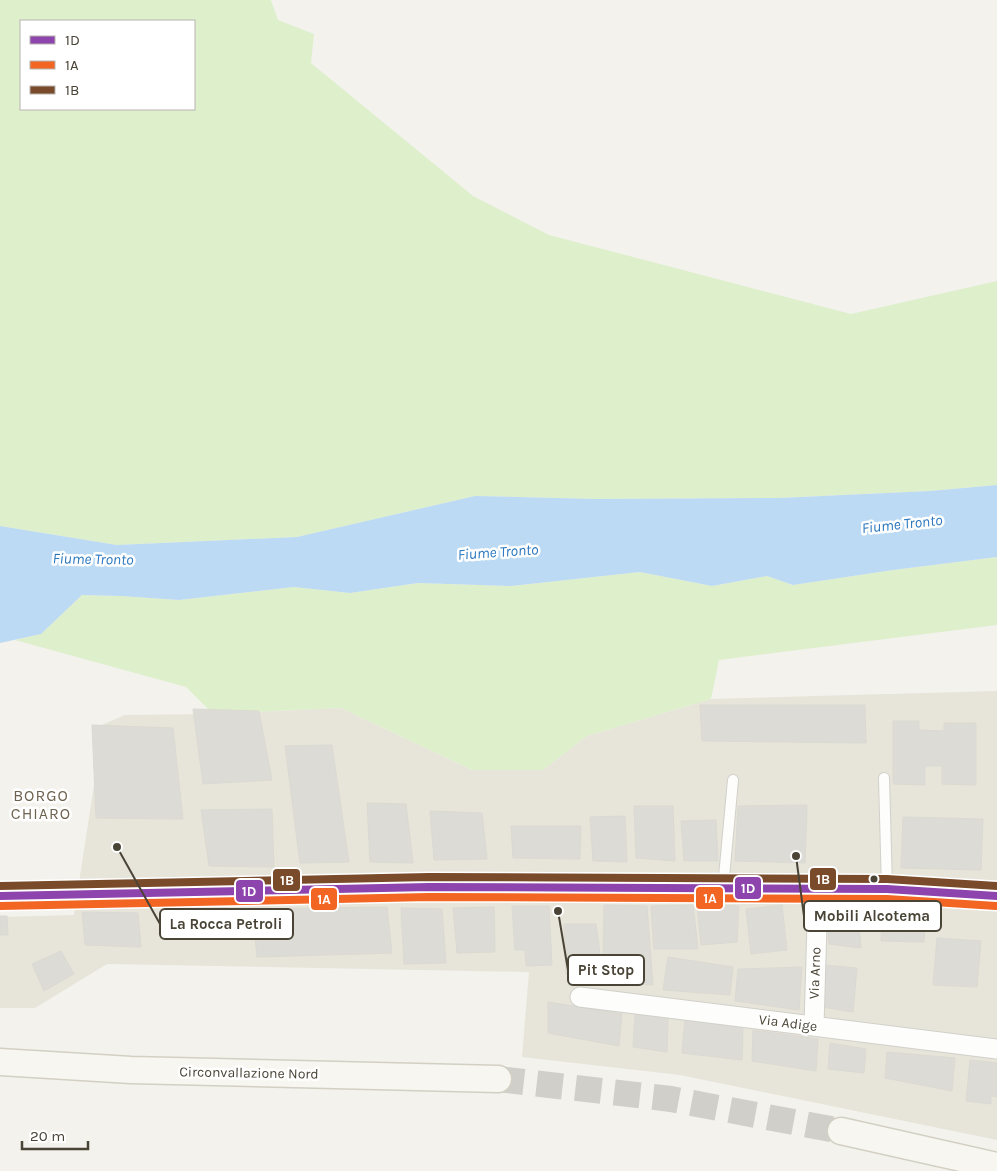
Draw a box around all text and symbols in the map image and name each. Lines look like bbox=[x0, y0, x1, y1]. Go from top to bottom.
legend bbox=[20, 20, 195, 110]
text: 1D bbox=[65, 31, 80, 49]
text: 1A bbox=[65, 56, 79, 74]
text: 1B bbox=[65, 81, 79, 99]
water label: Fiume Tronto bbox=[861, 511, 944, 537]
water label: Fiume Tronto bbox=[457, 540, 540, 564]
water label: Fiume Tronto bbox=[52, 549, 134, 569]
district label: BORGO CHIARO bbox=[11, 786, 71, 823]
line badge: 1B bbox=[809, 867, 837, 891]
line badge: 1B bbox=[272, 868, 301, 892]
text: 1B bbox=[816, 871, 830, 888]
text: 1B bbox=[280, 872, 294, 889]
unlabelled marker bbox=[869, 874, 879, 884]
line badge: 1D bbox=[734, 876, 762, 900]
line badge: 1D bbox=[235, 879, 264, 903]
text: 1D bbox=[741, 880, 755, 897]
text: 1D bbox=[242, 883, 256, 900]
line badge: 1A bbox=[695, 886, 724, 910]
line badge: 1A bbox=[310, 887, 338, 911]
text: 1A bbox=[703, 890, 717, 907]
text: 1A bbox=[317, 891, 331, 908]
callout: Mobili Alcotema bbox=[804, 901, 941, 931]
text: Mobili Alcotema bbox=[814, 907, 930, 925]
callout: La Rocca Petroli bbox=[160, 909, 293, 939]
text: La Rocca Petroli bbox=[169, 915, 283, 933]
street label: Via Arno bbox=[806, 947, 824, 999]
callout: Pit Stop bbox=[568, 955, 644, 985]
text: Pit Stop bbox=[578, 961, 634, 979]
street label: Via Adige bbox=[758, 1011, 818, 1035]
street label: Circonvallazione Nord bbox=[179, 1063, 319, 1083]
scale bar bbox=[22, 1118, 89, 1150]
text: 20 m bbox=[30, 1127, 65, 1145]

